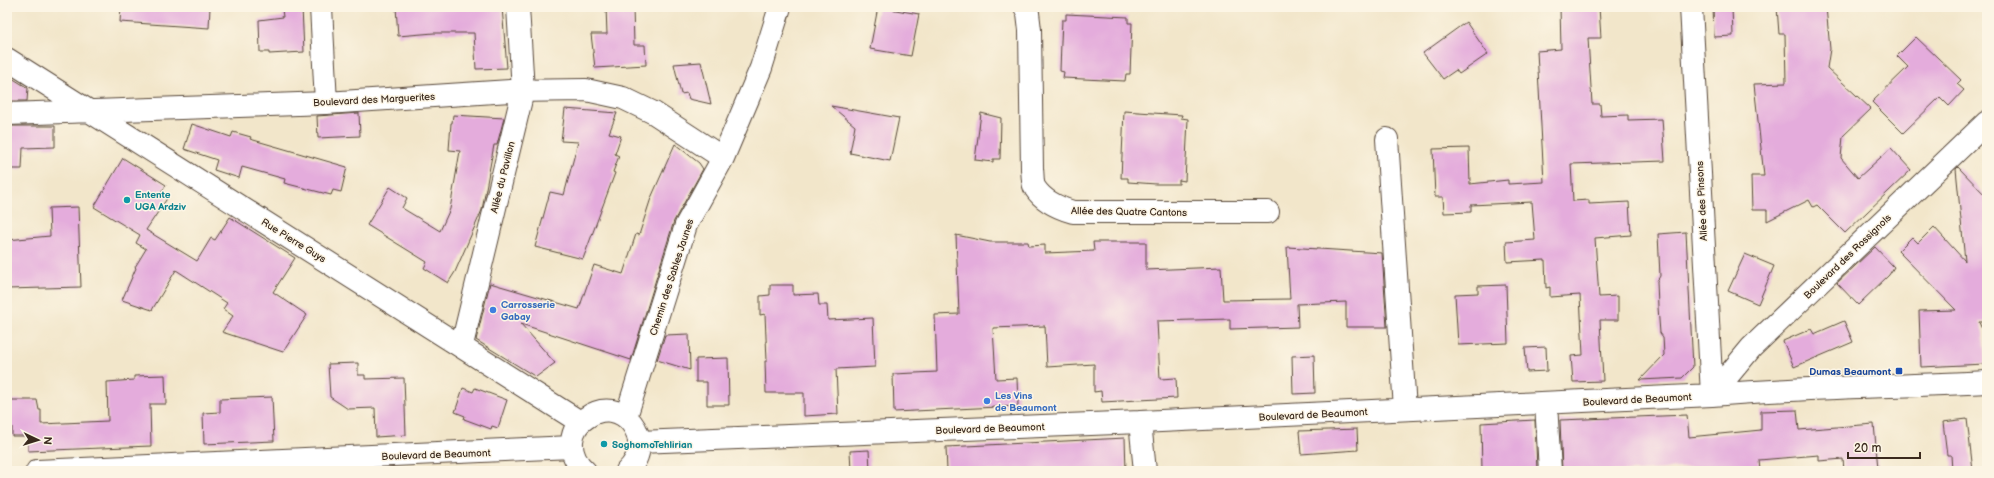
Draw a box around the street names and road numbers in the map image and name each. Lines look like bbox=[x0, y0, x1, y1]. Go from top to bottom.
street label: Boulevard des Marguerites bbox=[313, 91, 435, 109]
street label: Allée du Pavillon bbox=[488, 140, 518, 214]
street label: Allée des Pinsons bbox=[1694, 161, 1710, 241]
street label: Allée des Quatre Cantons bbox=[1071, 205, 1187, 219]
street label: Boulevard des Rossignols bbox=[1802, 212, 1894, 302]
street label: Rue Pierre Guys bbox=[259, 216, 328, 266]
street label: Chemin des Sables Jaunes bbox=[647, 217, 697, 337]
street label: Boulevard de Beaumont bbox=[1582, 391, 1692, 409]
street label: Boulevard de Beaumont bbox=[1258, 406, 1368, 424]
street label: Boulevard de Beaumont bbox=[935, 421, 1045, 437]
street label: Boulevard de Beaumont bbox=[381, 447, 491, 463]

